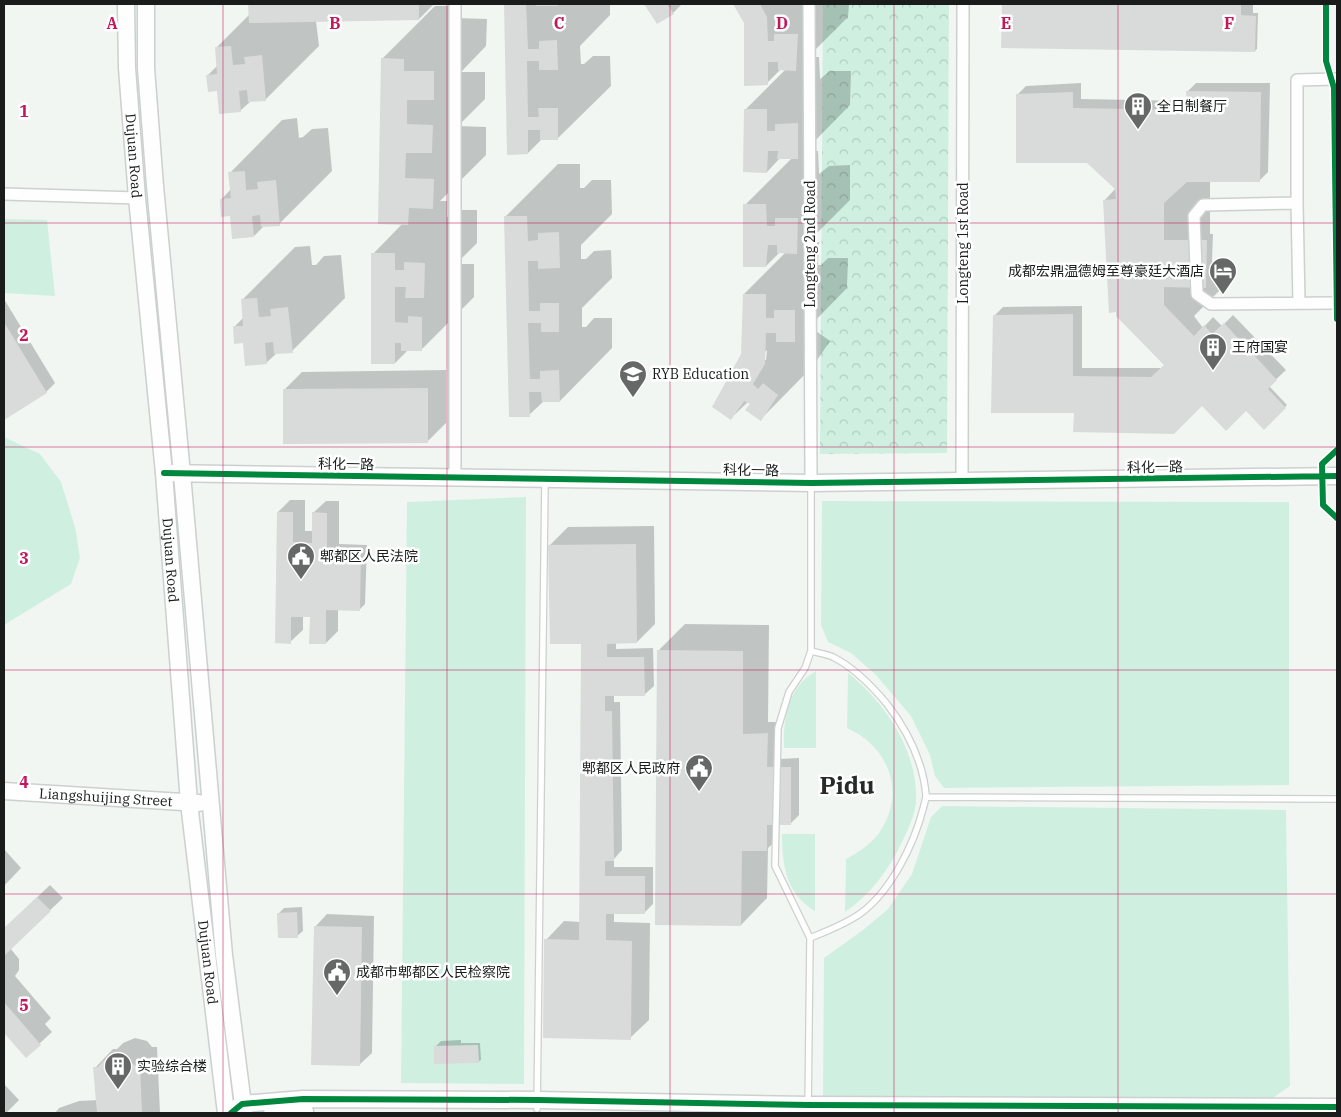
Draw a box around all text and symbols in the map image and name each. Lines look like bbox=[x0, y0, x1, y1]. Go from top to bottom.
text: A bbox=[106, 13, 118, 33]
text: B bbox=[329, 13, 341, 33]
text: C bbox=[554, 13, 564, 33]
text: D bbox=[776, 13, 788, 33]
text: E bbox=[1001, 13, 1011, 33]
text: F bbox=[1224, 13, 1234, 33]
building icon: 全日制餐厅 bbox=[1123, 91, 1153, 130]
place label: 全日制餐厅 bbox=[1157, 97, 1227, 115]
text: 1 bbox=[19, 101, 29, 121]
street label: Dujuan Road bbox=[122, 113, 146, 199]
street label: Longteng 2nd Road bbox=[801, 180, 819, 308]
street label: Longteng 1st Road bbox=[954, 182, 972, 304]
hotel icon: 成都宏鼎温德姆至尊豪廷大酒店 bbox=[1208, 256, 1238, 295]
place label: 成都宏鼎温德姆至尊豪廷大酒店 bbox=[1008, 262, 1204, 280]
text: 2 bbox=[19, 325, 29, 345]
building icon: 王府国宴 bbox=[1198, 332, 1228, 371]
place label: 王府国宴 bbox=[1232, 338, 1288, 356]
school or university icon: RYB Education bbox=[618, 359, 648, 398]
place label: RYB Education bbox=[652, 365, 749, 383]
street label: 科化一路 bbox=[318, 455, 374, 473]
street label: 科化一路 bbox=[1127, 458, 1183, 476]
street label: 科化一路 bbox=[723, 461, 779, 479]
street label: Dujuan Road bbox=[158, 517, 183, 603]
public building icon: 郫都区人民法院 bbox=[286, 541, 316, 580]
place label: 郫都区人民法院 bbox=[320, 547, 418, 565]
text: 3 bbox=[19, 548, 29, 568]
public building icon: 郫都区人民政府 bbox=[684, 753, 714, 792]
place label: 郫都区人民政府 bbox=[582, 759, 680, 777]
district label: Pidu bbox=[819, 769, 875, 801]
text: 4 bbox=[19, 772, 29, 792]
street label: Liangshuijing Street bbox=[39, 784, 173, 810]
street label: Dujuan Road bbox=[194, 919, 222, 1006]
public building icon: 成都市郫都区人民检察院 bbox=[322, 957, 352, 996]
place label: 成都市郫都区人民检察院 bbox=[356, 963, 510, 981]
text: 5 bbox=[19, 995, 29, 1015]
building icon: 实验综合楼 bbox=[103, 1051, 133, 1090]
place label: 实验综合楼 bbox=[137, 1057, 207, 1075]

